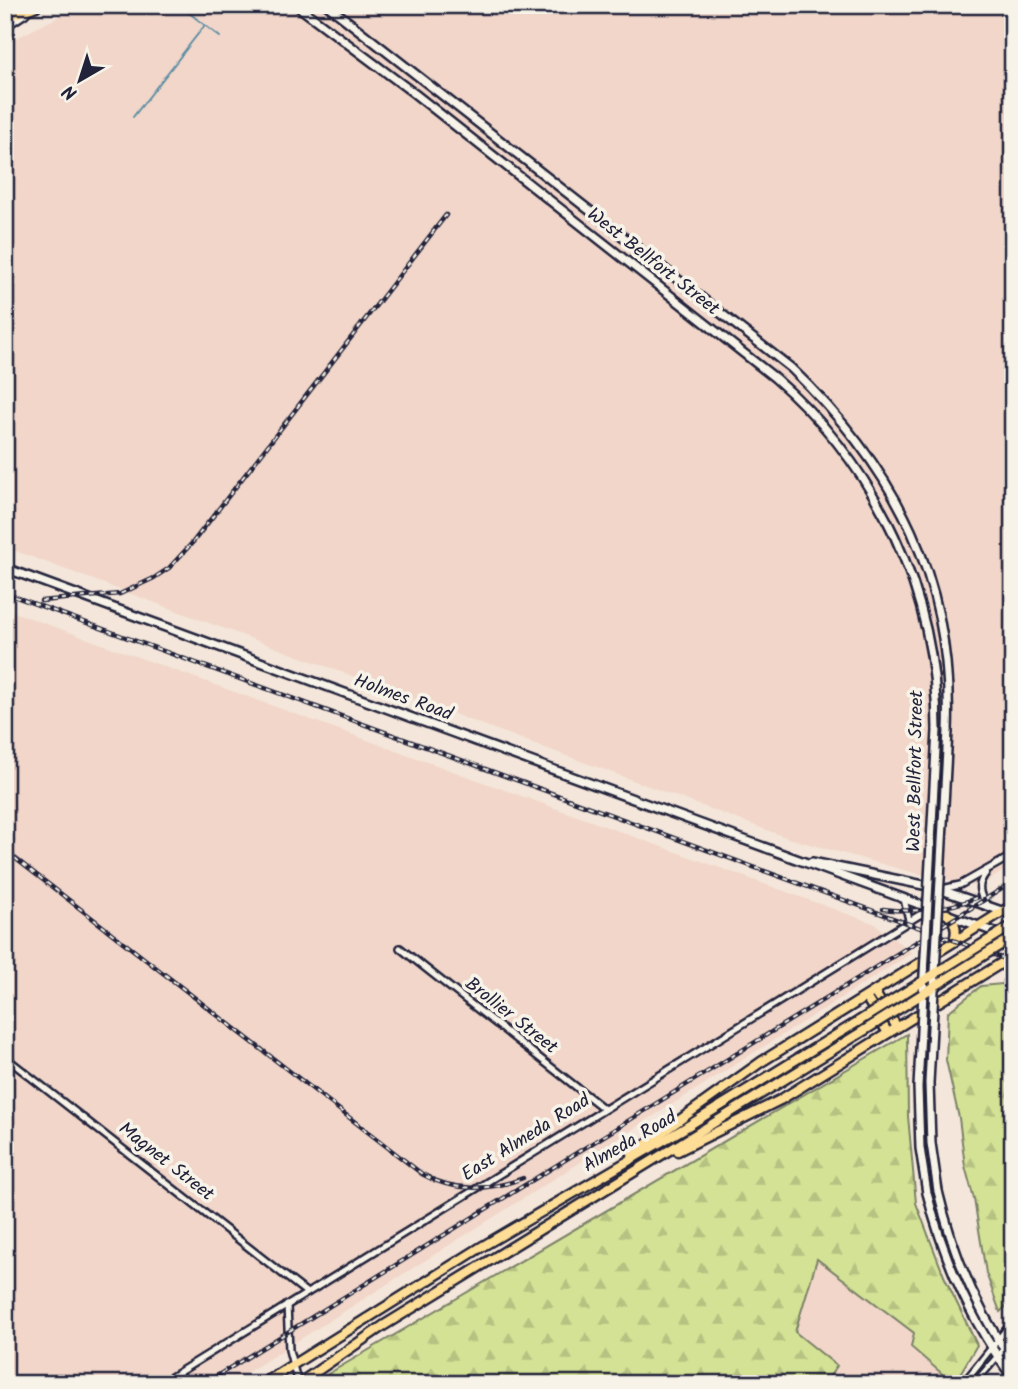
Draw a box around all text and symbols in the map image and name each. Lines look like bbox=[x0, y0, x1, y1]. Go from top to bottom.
north arrow bbox=[46, 46, 116, 116]
text: N bbox=[56, 76, 85, 107]
street label: West Bellfort Street bbox=[580, 200, 726, 324]
street label: Holmes Road bbox=[349, 666, 457, 730]
street label: West Bellfort Street bbox=[900, 689, 932, 852]
street label: Brollier Street bbox=[458, 970, 565, 1063]
street label: East Almeda Road bbox=[456, 1086, 597, 1190]
street label: Almeda Road bbox=[577, 1103, 683, 1181]
street label: Magnet Street bbox=[112, 1115, 221, 1210]

